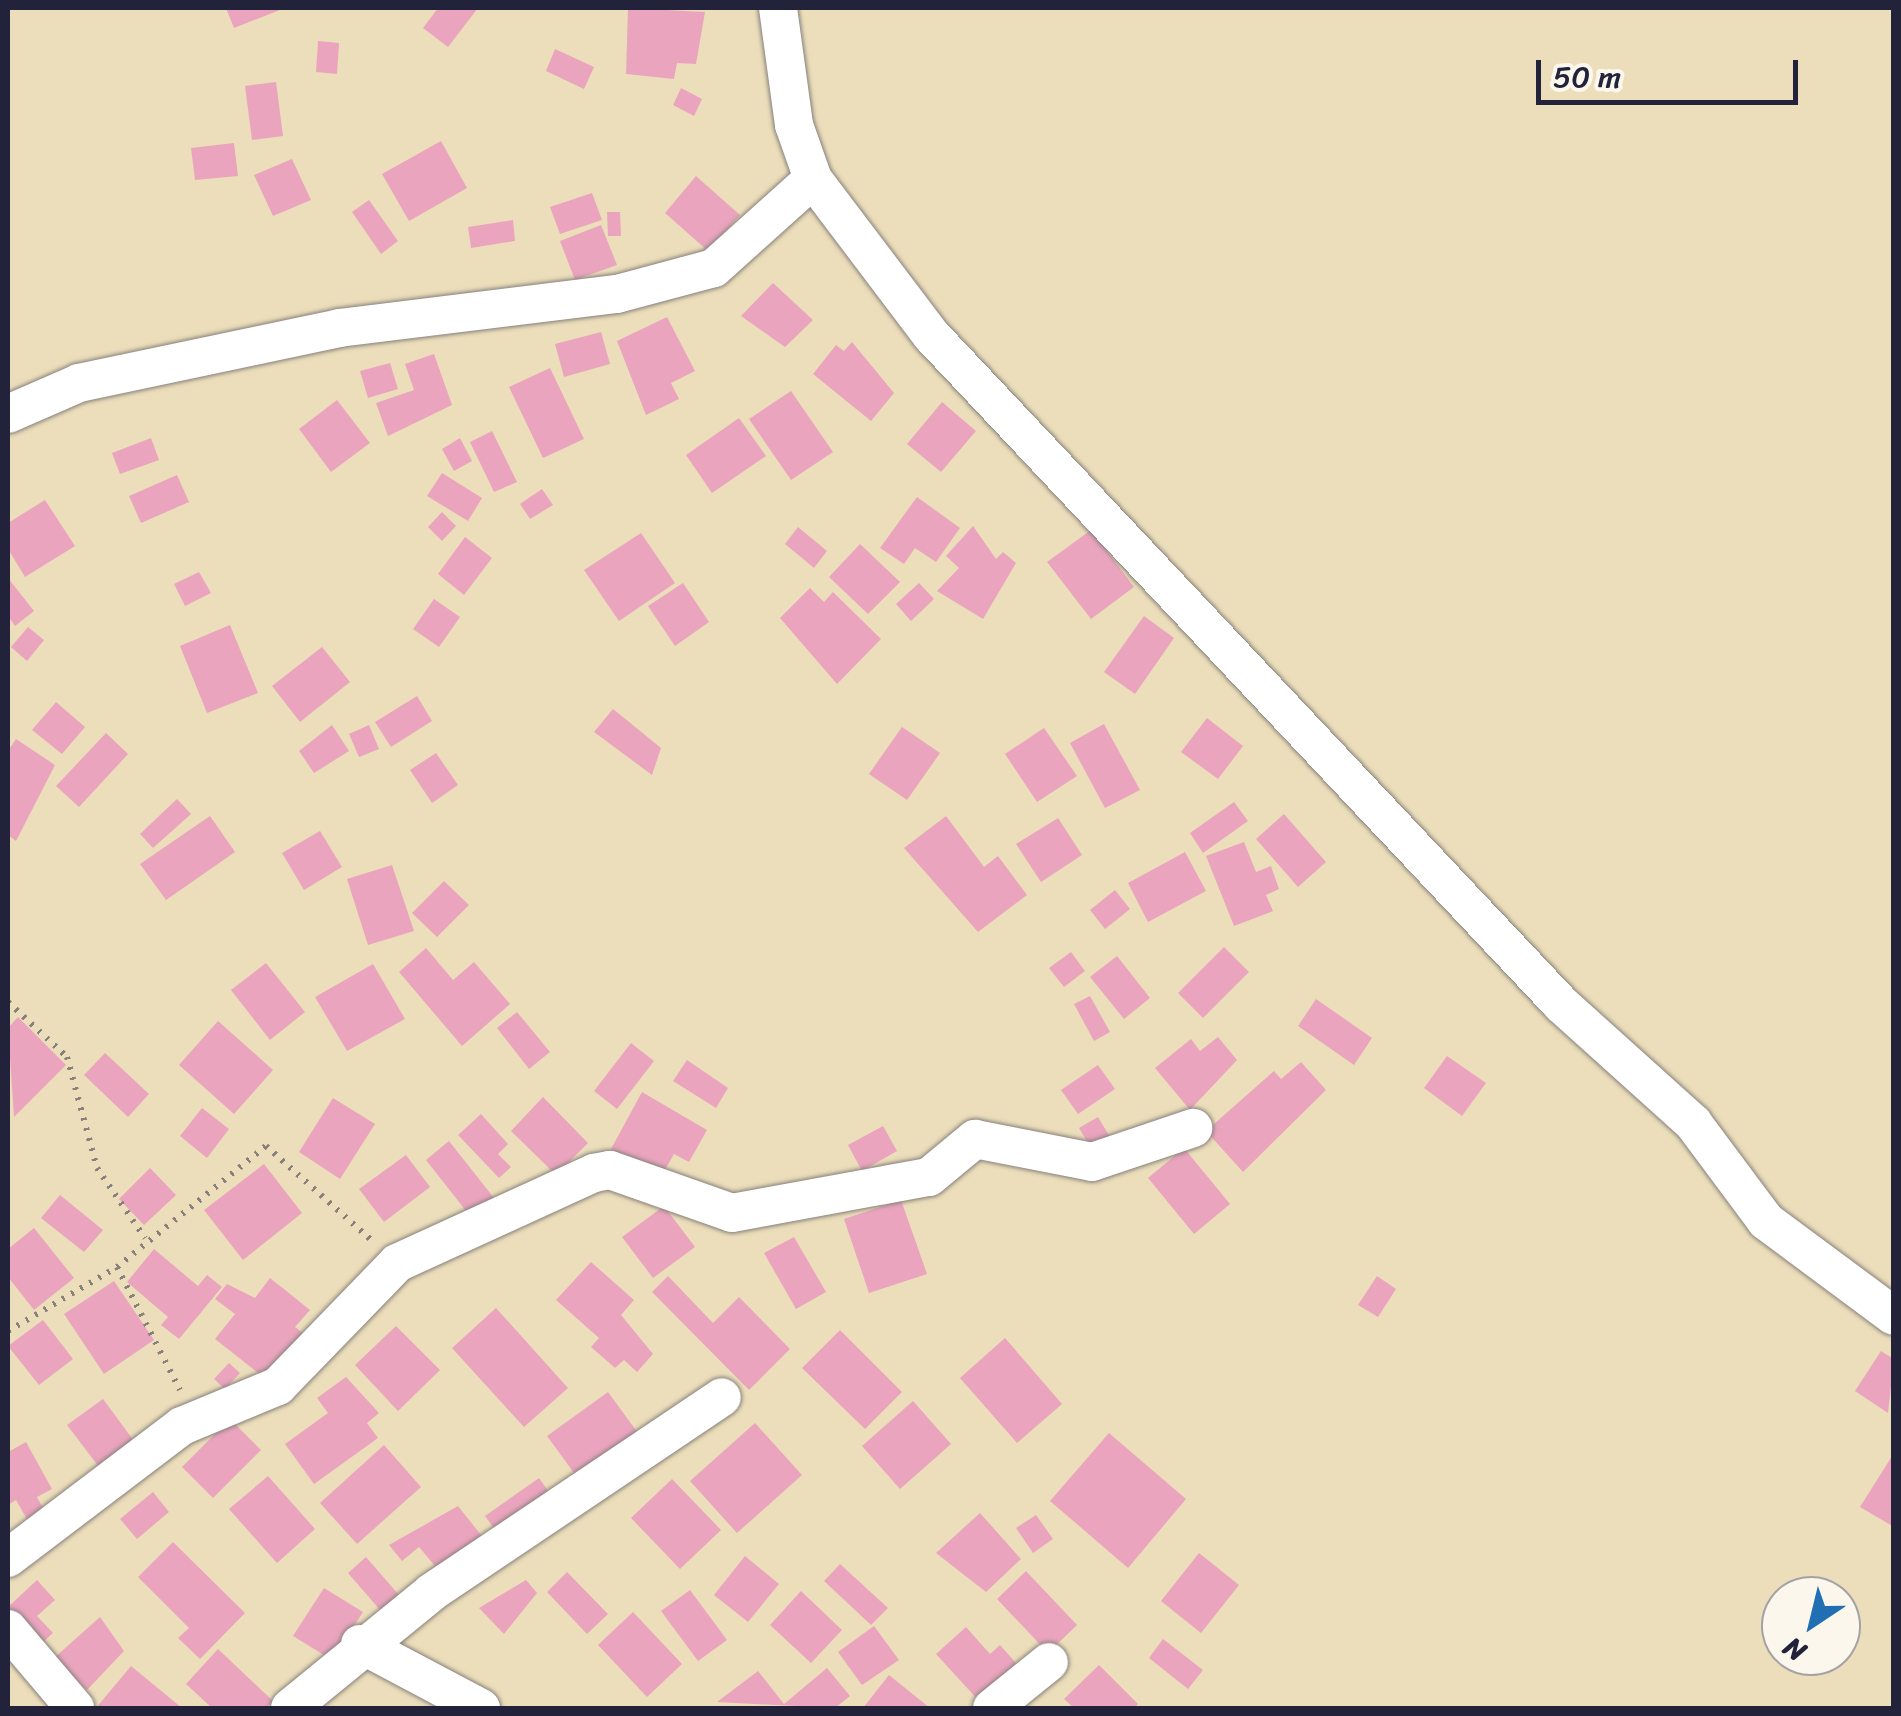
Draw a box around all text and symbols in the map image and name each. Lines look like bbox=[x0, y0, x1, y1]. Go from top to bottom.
scale bar bbox=[1541, 40, 1804, 102]
text: 50 m bbox=[1553, 50, 1621, 104]
north arrow bbox=[1761, 1576, 1861, 1676]
text: N bbox=[1773, 1624, 1817, 1675]

